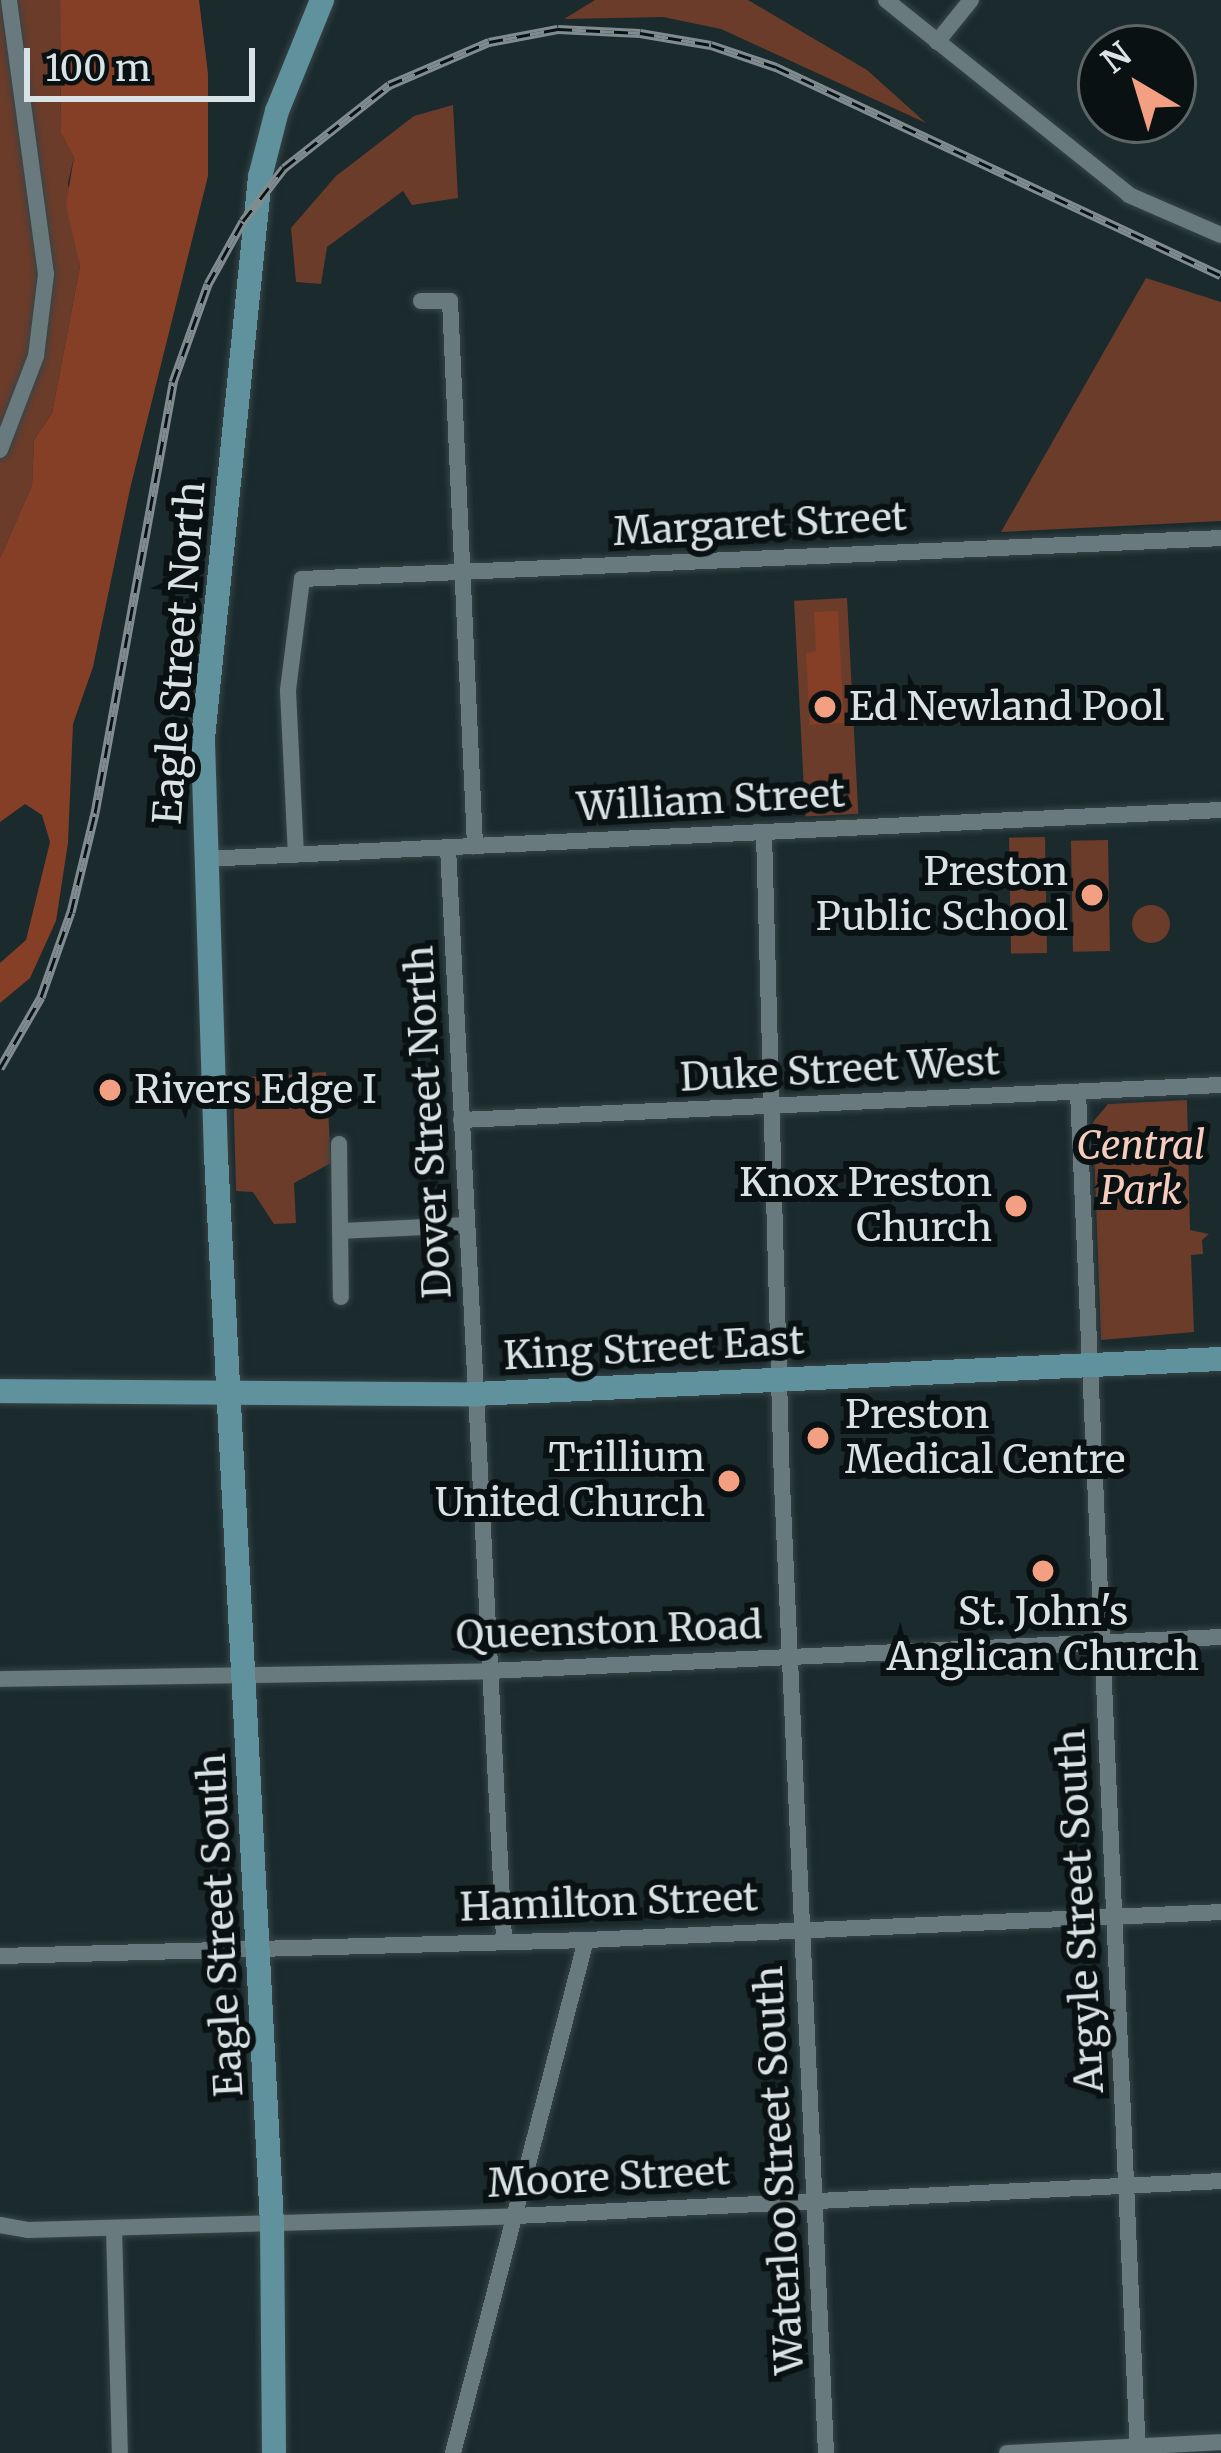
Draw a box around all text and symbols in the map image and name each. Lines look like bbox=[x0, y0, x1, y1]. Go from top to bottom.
scale bar bbox=[30, 24, 261, 98]
north arrow bbox=[1077, 24, 1197, 144]
text: N bbox=[1093, 33, 1139, 82]
text: 100 m bbox=[45, 46, 151, 91]
street label: Eagle Street North bbox=[145, 480, 215, 826]
street label: Margaret Street bbox=[612, 494, 908, 556]
place label: Ed Newland Pool bbox=[849, 684, 1164, 730]
marker: Ed Newland Pool bbox=[812, 694, 838, 720]
street label: William Street bbox=[576, 771, 846, 831]
place label: Preston Public School bbox=[816, 850, 1068, 941]
marker: Preston Public School bbox=[1079, 882, 1105, 908]
street label: Dover Street North bbox=[396, 944, 462, 1300]
street label: Duke Street West bbox=[679, 1038, 1001, 1102]
place label: Rivers Edge I bbox=[134, 1067, 377, 1113]
marker: Rivers Edge I bbox=[97, 1077, 123, 1103]
park label: Central Park bbox=[1076, 1124, 1206, 1215]
place label: Knox Preston Church bbox=[739, 1161, 992, 1252]
marker: Knox Preston Church bbox=[1003, 1193, 1029, 1219]
street label: King Street East bbox=[502, 1318, 806, 1380]
place label: Preston Medical Centre bbox=[845, 1393, 1125, 1484]
marker: Preston Medical Centre bbox=[802, 1422, 834, 1454]
place label: Trillium United Church bbox=[435, 1436, 705, 1527]
marker: Trillium United Church bbox=[716, 1468, 742, 1494]
marker: St. John's Anglican Church bbox=[1030, 1558, 1056, 1584]
place label: St. John's Anglican Church bbox=[887, 1590, 1199, 1681]
street label: Queenston Road bbox=[455, 1602, 763, 1660]
street label: Argyle Street South bbox=[1048, 1728, 1114, 2094]
street label: Eagle Street South bbox=[189, 1752, 253, 2098]
street label: Hamilton Street bbox=[459, 1874, 759, 1932]
street label: Waterloo Street South bbox=[746, 1965, 814, 2375]
street label: Moore Street bbox=[487, 2148, 731, 2208]

